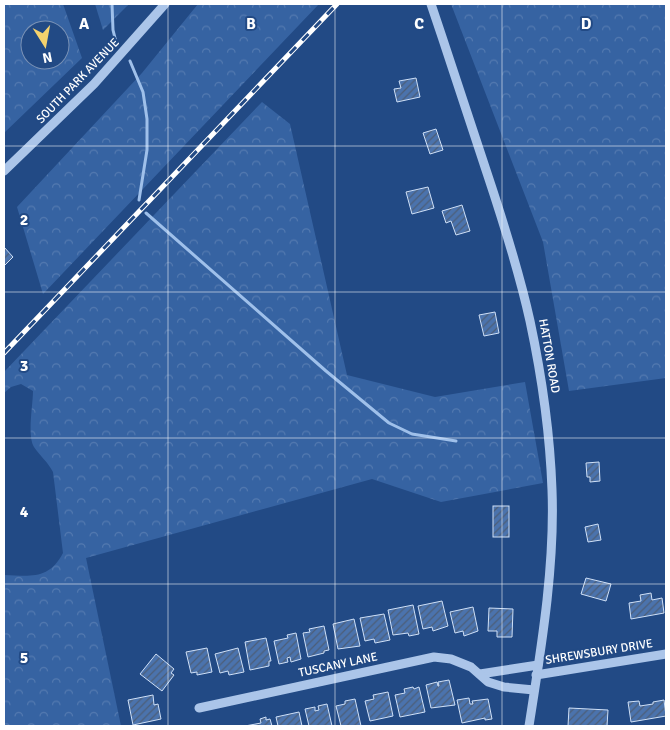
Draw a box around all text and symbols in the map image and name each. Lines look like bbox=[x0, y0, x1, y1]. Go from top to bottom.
text: A bbox=[79, 14, 90, 34]
text: B bbox=[246, 14, 256, 34]
text: C bbox=[414, 14, 424, 34]
text: D bbox=[581, 14, 592, 34]
north arrow bbox=[20, 20, 70, 70]
street label: SOUTH PARK AVENUE bbox=[34, 35, 122, 127]
text: 2 bbox=[20, 210, 28, 230]
street label: HATTON ROAD bbox=[535, 318, 563, 395]
text: 3 bbox=[20, 356, 28, 376]
text: 4 bbox=[20, 502, 29, 522]
street label: SHREWSBURY DRIVE bbox=[544, 636, 654, 668]
text: 5 bbox=[20, 648, 28, 668]
street label: TUSCANY LANE bbox=[297, 649, 379, 681]

